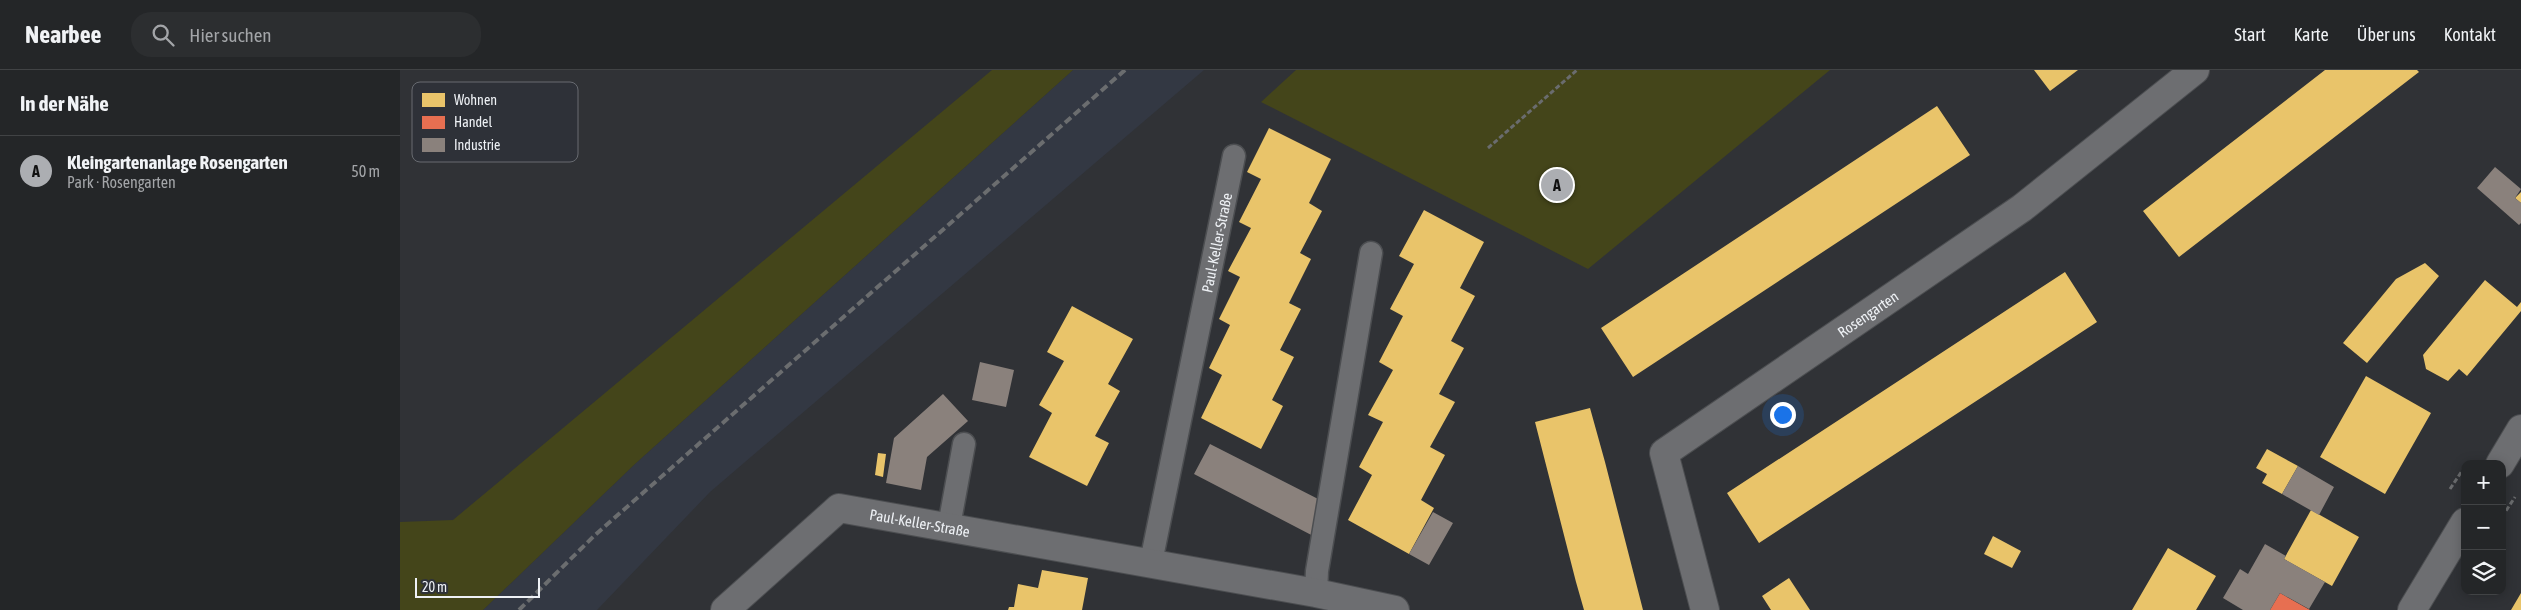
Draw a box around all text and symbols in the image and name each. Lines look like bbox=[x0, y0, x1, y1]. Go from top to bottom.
search box bbox=[131, 12, 481, 57]
text: Nearbee bbox=[25, 21, 101, 48]
icon: search bbox=[149, 21, 177, 49]
text: Hier suchen bbox=[189, 24, 272, 46]
text: Start bbox=[2234, 24, 2266, 45]
text: Karte bbox=[2294, 24, 2329, 45]
text: Über uns bbox=[2357, 24, 2416, 45]
text: Kontakt bbox=[2444, 24, 2496, 45]
legend bbox=[412, 82, 578, 162]
text: In der Nähe bbox=[20, 91, 109, 115]
text: Wohnen bbox=[454, 92, 497, 108]
text: Handel bbox=[454, 114, 492, 130]
text: Industrie bbox=[454, 137, 500, 153]
text: Kleingartenanlage Rosengarten bbox=[67, 151, 288, 173]
text: A bbox=[32, 162, 40, 180]
text: 50 m bbox=[351, 162, 380, 180]
pin: A bbox=[1541, 166, 1573, 204]
text: Park · Rosengarten bbox=[67, 173, 176, 191]
street label: Paul-Keller-Straße bbox=[1198, 191, 1235, 294]
street label: Rosengarten bbox=[1834, 287, 1901, 340]
your location bbox=[1770, 402, 1796, 428]
map controls bbox=[2461, 460, 2506, 595]
button: + bbox=[2461, 460, 2506, 505]
street label: Paul-Keller-Straße bbox=[868, 505, 971, 540]
button: − bbox=[2461, 505, 2506, 550]
button: layers bbox=[2461, 550, 2506, 595]
scale bar bbox=[415, 575, 540, 598]
text: 20 m bbox=[422, 579, 447, 595]

